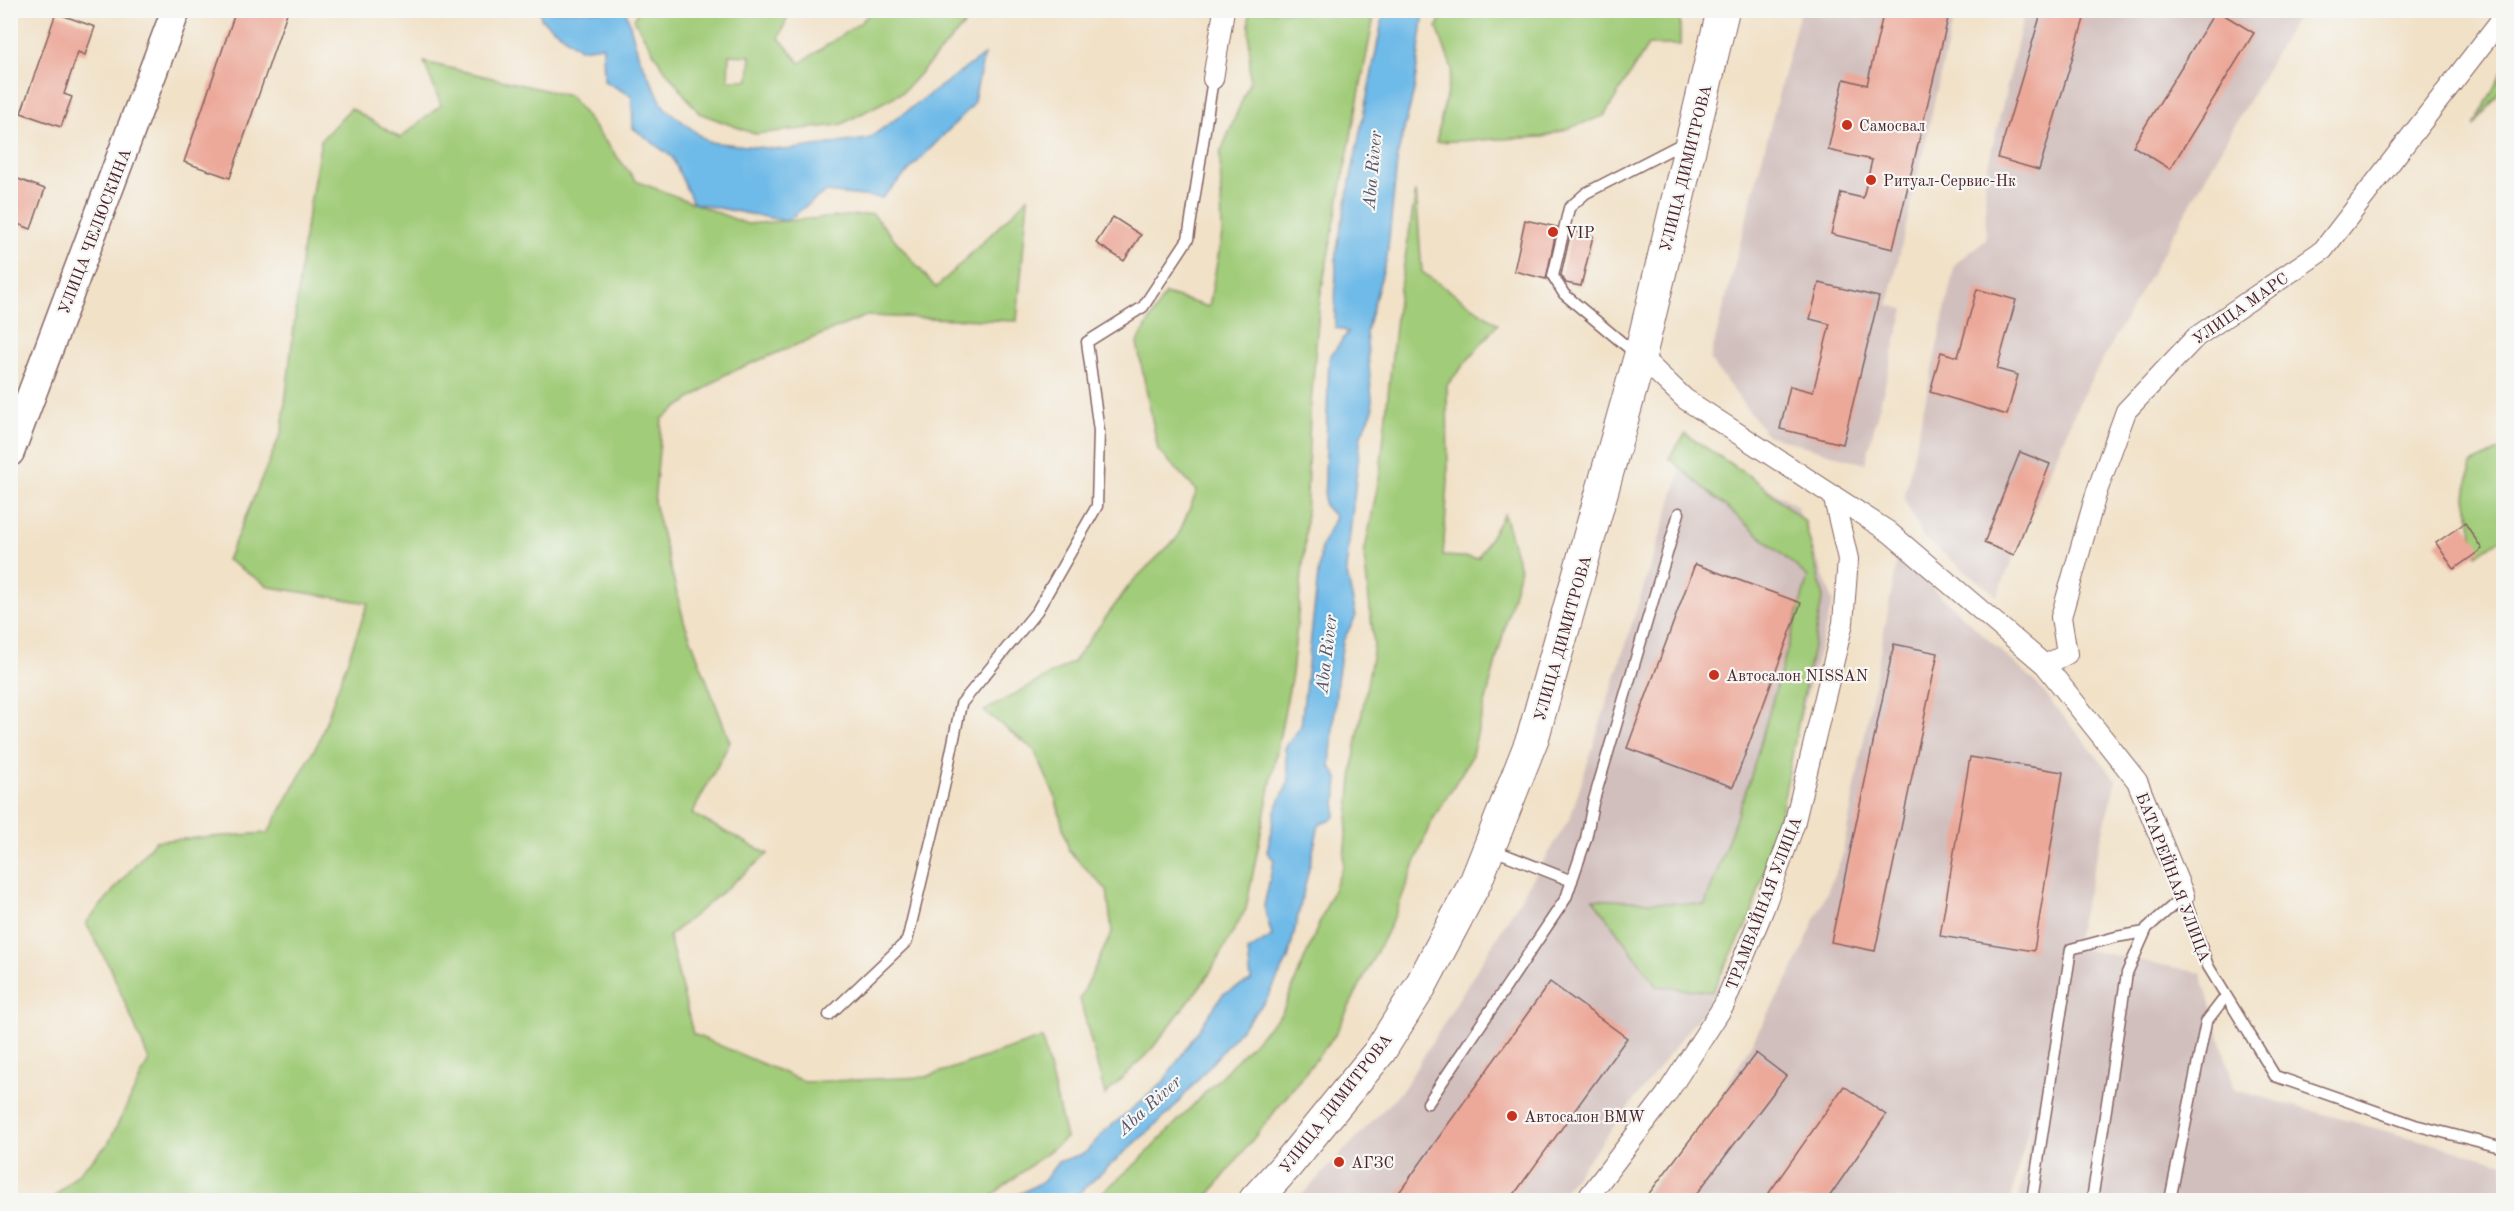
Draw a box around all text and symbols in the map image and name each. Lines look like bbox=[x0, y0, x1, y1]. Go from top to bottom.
street label: УЛИЦА ДИМИТРОВА bbox=[1658, 83, 1715, 253]
marker: Самосвал bbox=[1840, 118, 1854, 132]
place label: Самосвал bbox=[1859, 119, 1925, 135]
water label: Aba River bbox=[1360, 129, 1386, 211]
street label: УЛИЦА ЧЕЛЮСКИНА bbox=[57, 147, 135, 317]
marker: Ритуал-Сервис-Нк bbox=[1864, 173, 1878, 187]
place label: Ритуал-Сервис-Нк bbox=[1883, 174, 2016, 190]
marker: VIP bbox=[1546, 225, 1560, 239]
place label: VIP bbox=[1565, 226, 1595, 242]
street label: УЛИЦА МАРС bbox=[2191, 271, 2292, 348]
street label: УЛИЦА ДИМИТРОВА bbox=[1533, 554, 1595, 723]
water label: Aba River bbox=[1313, 613, 1341, 695]
marker: Автосалон NISSAN bbox=[1707, 668, 1721, 682]
place label: Автосалон NISSAN bbox=[1726, 669, 1868, 685]
street label: БАТАРЕЙНАЯ УЛИЦА bbox=[2132, 789, 2216, 965]
street label: ТРАМВАЙНАЯ УЛИЦА bbox=[1721, 814, 1805, 992]
street label: УЛИЦА ДИМИТРОВА bbox=[1278, 1032, 1396, 1177]
water label: Aba River bbox=[1114, 1072, 1186, 1140]
marker: Автосалон BMW bbox=[1505, 1109, 1519, 1123]
place label: Автосалон BMW bbox=[1524, 1110, 1645, 1126]
marker: АГЗС bbox=[1332, 1155, 1346, 1169]
place label: АГЗС bbox=[1351, 1156, 1394, 1172]

